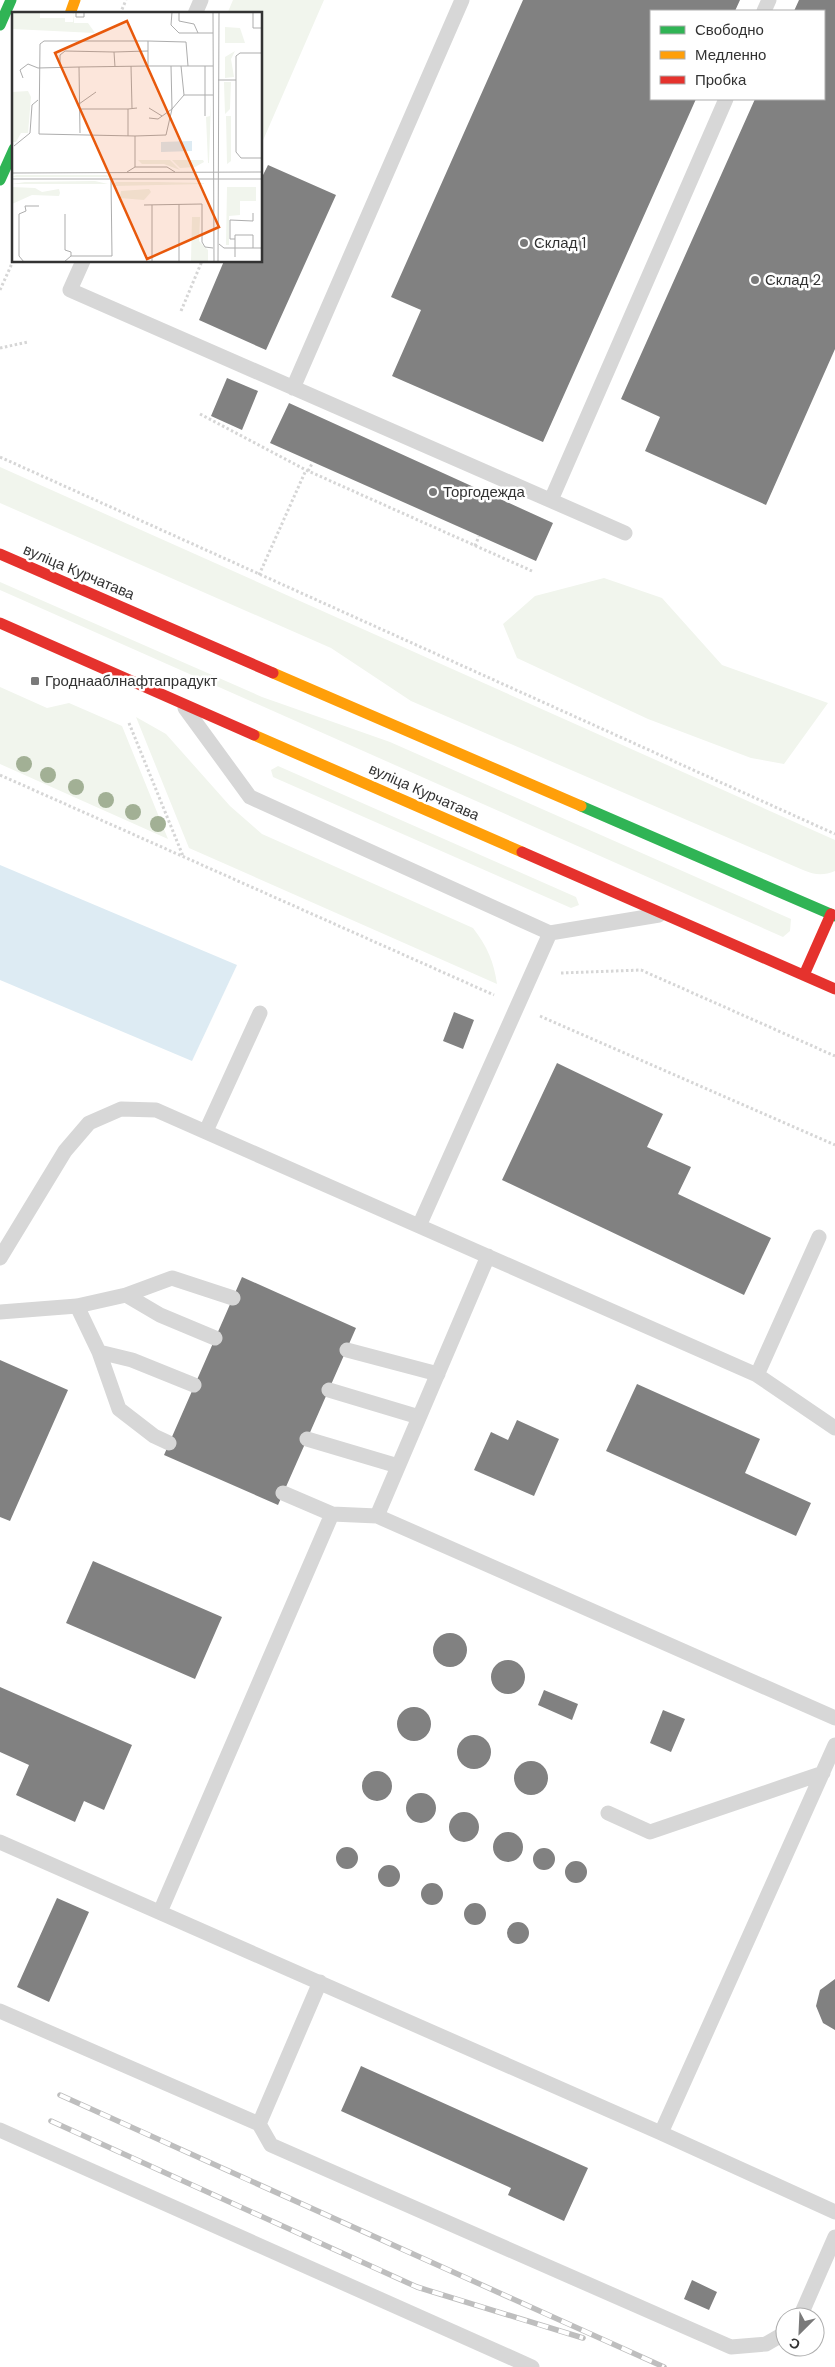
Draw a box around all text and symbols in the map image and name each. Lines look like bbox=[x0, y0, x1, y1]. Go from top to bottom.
legend bbox=[650, 10, 825, 100]
inset map bbox=[12, 12, 262, 262]
text: Свободно bbox=[695, 20, 764, 40]
text: Медленно bbox=[695, 45, 766, 65]
text: Пробка bbox=[695, 70, 747, 90]
place label: Склад 1 bbox=[534, 233, 586, 253]
marker: Склад 1 bbox=[518, 237, 530, 249]
place label: Склад 2 bbox=[765, 270, 821, 290]
marker: Склад 2 bbox=[749, 274, 761, 286]
place label: Торгодежда bbox=[443, 482, 526, 502]
marker: Торгодежда bbox=[427, 486, 439, 498]
street label: вуліца Курчатава bbox=[20, 540, 138, 605]
place label: Гроднааблнафтапрадукт bbox=[45, 671, 217, 691]
marker: Гроднааблнафтапрадукт bbox=[29, 675, 41, 687]
street label: вуліца Курчатава bbox=[366, 759, 483, 826]
north arrow bbox=[775, 2307, 825, 2357]
text: С bbox=[786, 2334, 803, 2354]

